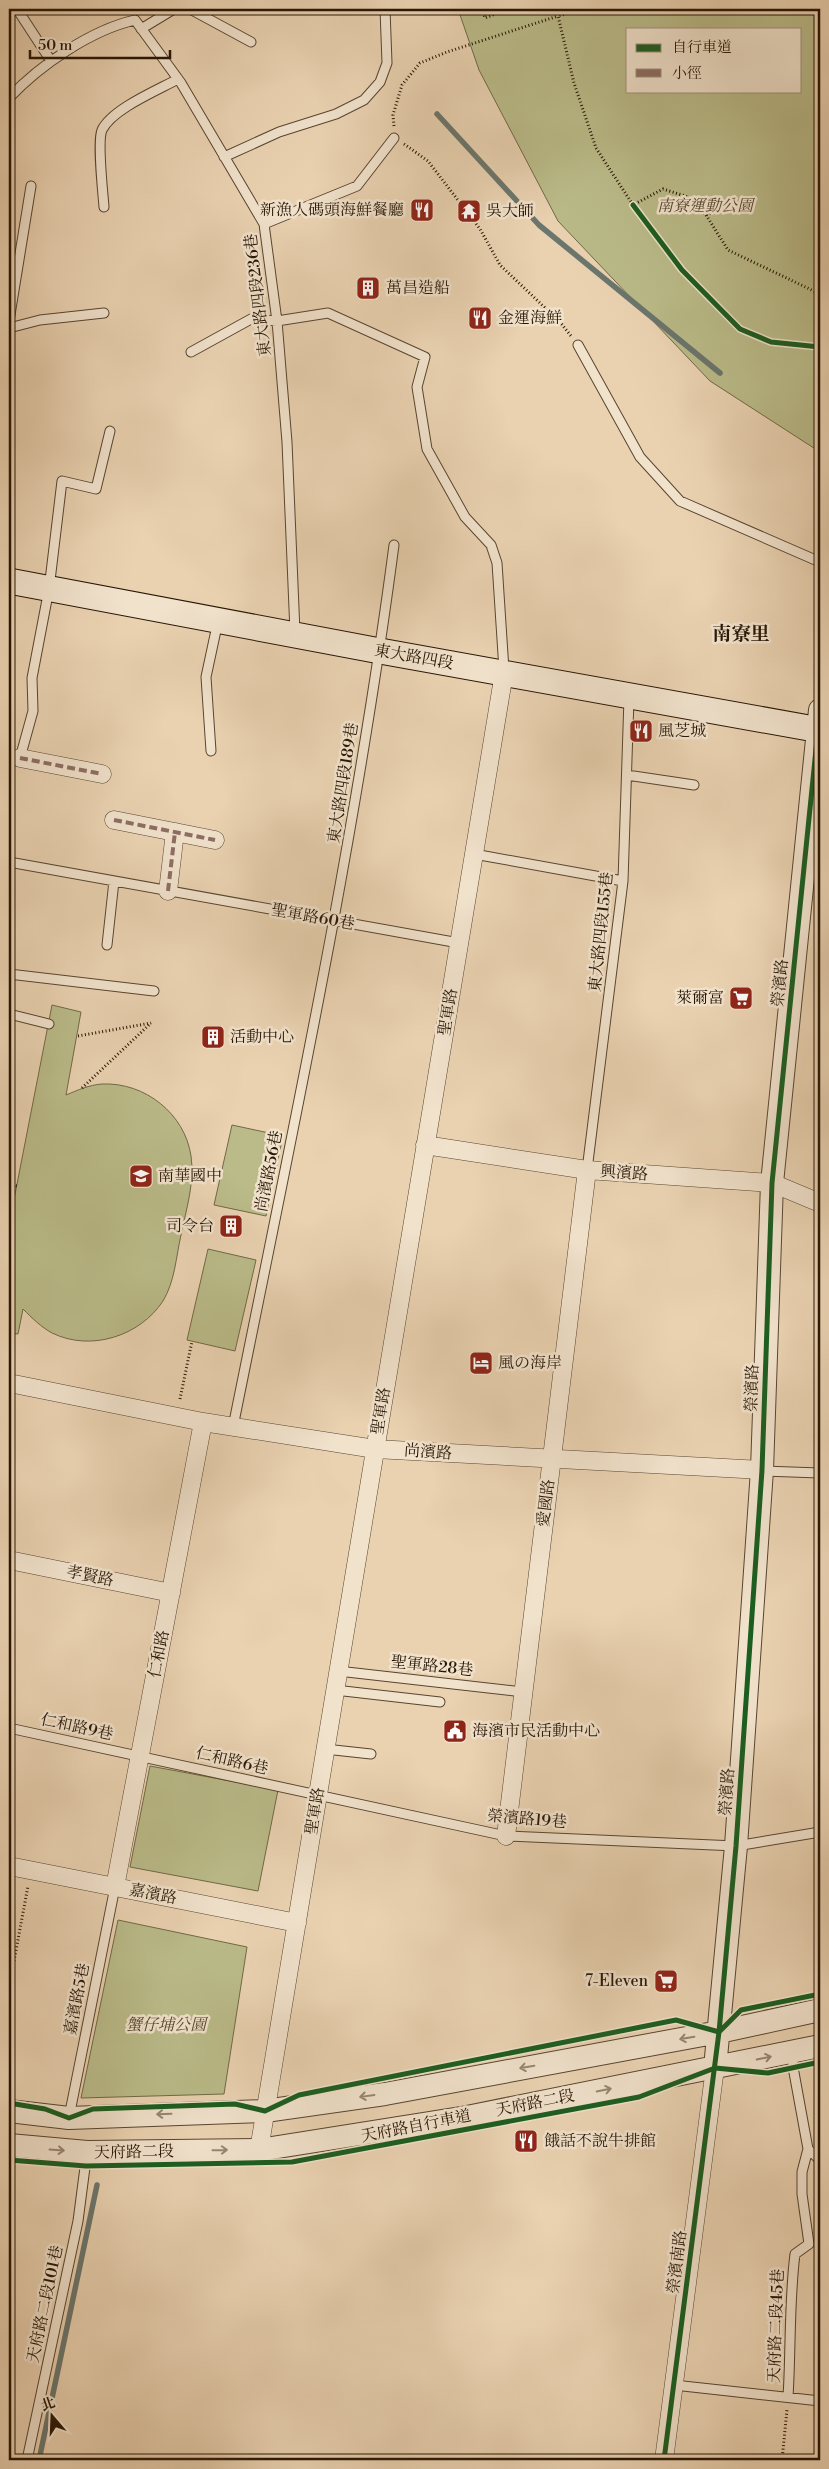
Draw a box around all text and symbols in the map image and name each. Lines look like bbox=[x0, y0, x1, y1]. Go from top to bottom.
scale bar bbox=[30, 28, 170, 60]
legend bbox=[626, 28, 802, 92]
text: 50 m bbox=[38, 36, 72, 55]
text: 自行車道 bbox=[672, 38, 732, 57]
text: 小徑 bbox=[672, 64, 702, 83]
park label: 南寮運動公園 bbox=[657, 196, 756, 216]
restaurant icon: 新漁人碼頭海鮮餐廳 bbox=[409, 197, 435, 223]
temple icon: 吳大師 bbox=[456, 198, 482, 224]
place label: 新漁人碼頭海鮮餐廳 bbox=[260, 200, 404, 220]
place label: 吳大師 bbox=[486, 201, 534, 221]
street label: 東大路四段236巷 bbox=[241, 232, 275, 358]
building icon: 萬昌造船 bbox=[355, 275, 381, 301]
place label: 萬昌造船 bbox=[386, 278, 450, 298]
restaurant icon: 金運海鮮 bbox=[467, 305, 493, 331]
place label: 金運海鮮 bbox=[498, 308, 562, 328]
district label: 南寮里 bbox=[712, 622, 770, 646]
street label: 東大路四段 bbox=[373, 640, 455, 674]
restaurant icon: 風芝城 bbox=[628, 718, 654, 744]
street label: 東大路四段189巷 bbox=[324, 721, 362, 845]
place label: 風芝城 bbox=[658, 721, 706, 741]
street label: 東大路四段155巷 bbox=[585, 871, 617, 993]
street label: 聖軍路60巷 bbox=[270, 900, 356, 934]
street label: 榮濱路 bbox=[768, 958, 792, 1008]
supermarket icon: 萊爾富 bbox=[728, 985, 754, 1011]
street label: 聖軍路 bbox=[434, 987, 462, 1037]
place label: 萊爾富 bbox=[676, 988, 724, 1008]
building icon: 活動中心 bbox=[200, 1024, 226, 1050]
place label: 活動中心 bbox=[230, 1027, 294, 1047]
street label: 尚濱路56巷 bbox=[251, 1129, 287, 1213]
street label: 興濱路 bbox=[599, 1161, 649, 1185]
school or university icon: 南華國中 bbox=[128, 1163, 154, 1189]
place label: 南華國中 bbox=[158, 1166, 222, 1186]
building icon: 司令台 bbox=[218, 1213, 244, 1239]
place label: 司令台 bbox=[166, 1216, 214, 1236]
hotel icon: 風の海岸 bbox=[468, 1350, 494, 1376]
place label: 風の海岸 bbox=[498, 1353, 562, 1373]
street label: 榮濱路 bbox=[741, 1364, 763, 1412]
street label: 聖軍路 bbox=[367, 1386, 395, 1436]
street label: 尚濱路 bbox=[403, 1440, 453, 1464]
street label: 愛國路 bbox=[533, 1478, 559, 1528]
street label: 孝賢路 bbox=[64, 1561, 116, 1591]
street label: 仁和路 bbox=[145, 1629, 173, 1679]
street label: 聖軍路28巷 bbox=[390, 1652, 474, 1680]
street label: 仁和路9巷 bbox=[39, 1710, 115, 1744]
public building icon: 海濱市民活動中心 bbox=[442, 1718, 468, 1744]
place label: 海濱市民活動中心 bbox=[472, 1721, 600, 1741]
street label: 仁和路6巷 bbox=[194, 1743, 270, 1779]
street label: 榮濱路 bbox=[715, 1767, 739, 1817]
street label: 聖軍路 bbox=[301, 1786, 329, 1836]
street label: 榮濱路19巷 bbox=[486, 1806, 568, 1832]
street label: 嘉濱路 bbox=[128, 1880, 178, 1908]
street label: 嘉濱路5巷 bbox=[60, 1961, 94, 2037]
supermarket icon: 7-Eleven bbox=[653, 1968, 679, 1994]
place label: 7-Eleven bbox=[585, 1971, 648, 1991]
park label: 蟹仔埔公園 bbox=[126, 2015, 209, 2035]
one-way arrow bbox=[679, 2033, 695, 2043]
one-way arrow bbox=[755, 2052, 771, 2062]
one-way arrow bbox=[519, 2063, 535, 2073]
one-way arrow bbox=[596, 2084, 612, 2094]
street label: 天府路二段 bbox=[494, 2086, 576, 2120]
one-way arrow bbox=[360, 2091, 376, 2101]
street label: 天府路自行車道 bbox=[359, 2105, 473, 2147]
one-way arrow bbox=[156, 2110, 172, 2119]
restaurant icon: 餓話不說牛排館 bbox=[513, 2128, 539, 2154]
place label: 餓話不說牛排館 bbox=[544, 2131, 656, 2151]
street label: 天府路二段 bbox=[94, 2141, 174, 2163]
one-way arrow bbox=[49, 2145, 65, 2155]
one-way arrow bbox=[211, 2146, 227, 2155]
street label: 榮濱南路 bbox=[663, 2229, 691, 2295]
street label: 天府路二段101巷 bbox=[23, 2244, 67, 2364]
street label: 天府路二段45巷 bbox=[764, 2269, 788, 2383]
north arrow bbox=[28, 2392, 78, 2442]
text: 北 bbox=[39, 2394, 58, 2415]

